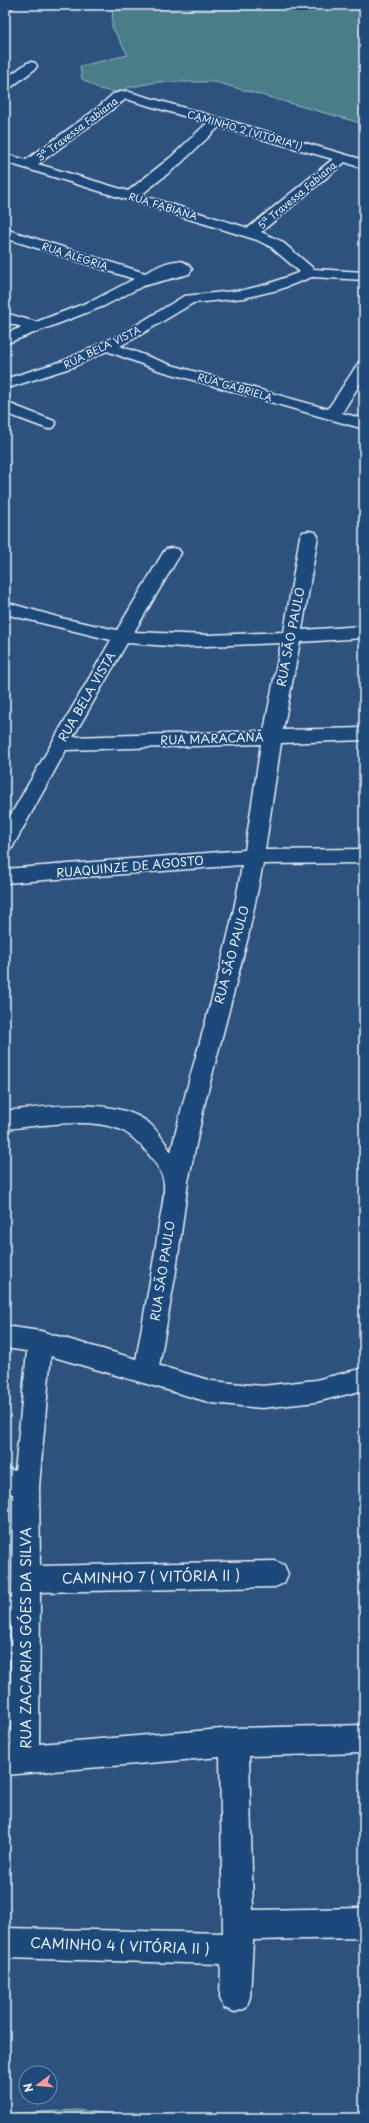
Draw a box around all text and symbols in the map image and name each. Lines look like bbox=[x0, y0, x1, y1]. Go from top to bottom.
street label: 3ª Travessa Fabiana bbox=[33, 93, 121, 164]
street label: CAMINHO 2 (VITÓRIA I) bbox=[186, 106, 305, 153]
street label: 5ª Travessa Fabiana bbox=[254, 157, 340, 232]
street label: RUA FABIANA bbox=[127, 188, 200, 223]
street label: RUA ALEGRIA bbox=[40, 238, 111, 273]
street label: RUA BELA VISTA bbox=[61, 321, 143, 372]
street label: RUA GABRIELA bbox=[196, 369, 275, 405]
street label: RUA SÃO PAULO bbox=[272, 586, 308, 688]
street label: RUA BELA VISTA bbox=[53, 648, 119, 745]
street label: RUA MARACANÃ bbox=[160, 727, 264, 749]
street label: RUAQUINZE DE AGOSTO bbox=[55, 851, 204, 881]
street label: RUA SÃO PAULO bbox=[209, 904, 253, 1006]
street label: RUA SÃO PAULO bbox=[145, 1220, 179, 1322]
street label: RUA ZACARIAS GÓES DA SILVA bbox=[15, 1527, 36, 1749]
street label: CAMINHO 7 ( VITÓRIA II ) bbox=[62, 1564, 240, 1589]
street label: CAMINHO 4 ( VITÓRIA II ) bbox=[30, 1932, 210, 1959]
north arrow bbox=[18, 2065, 58, 2105]
text: N bbox=[18, 2081, 37, 2094]

